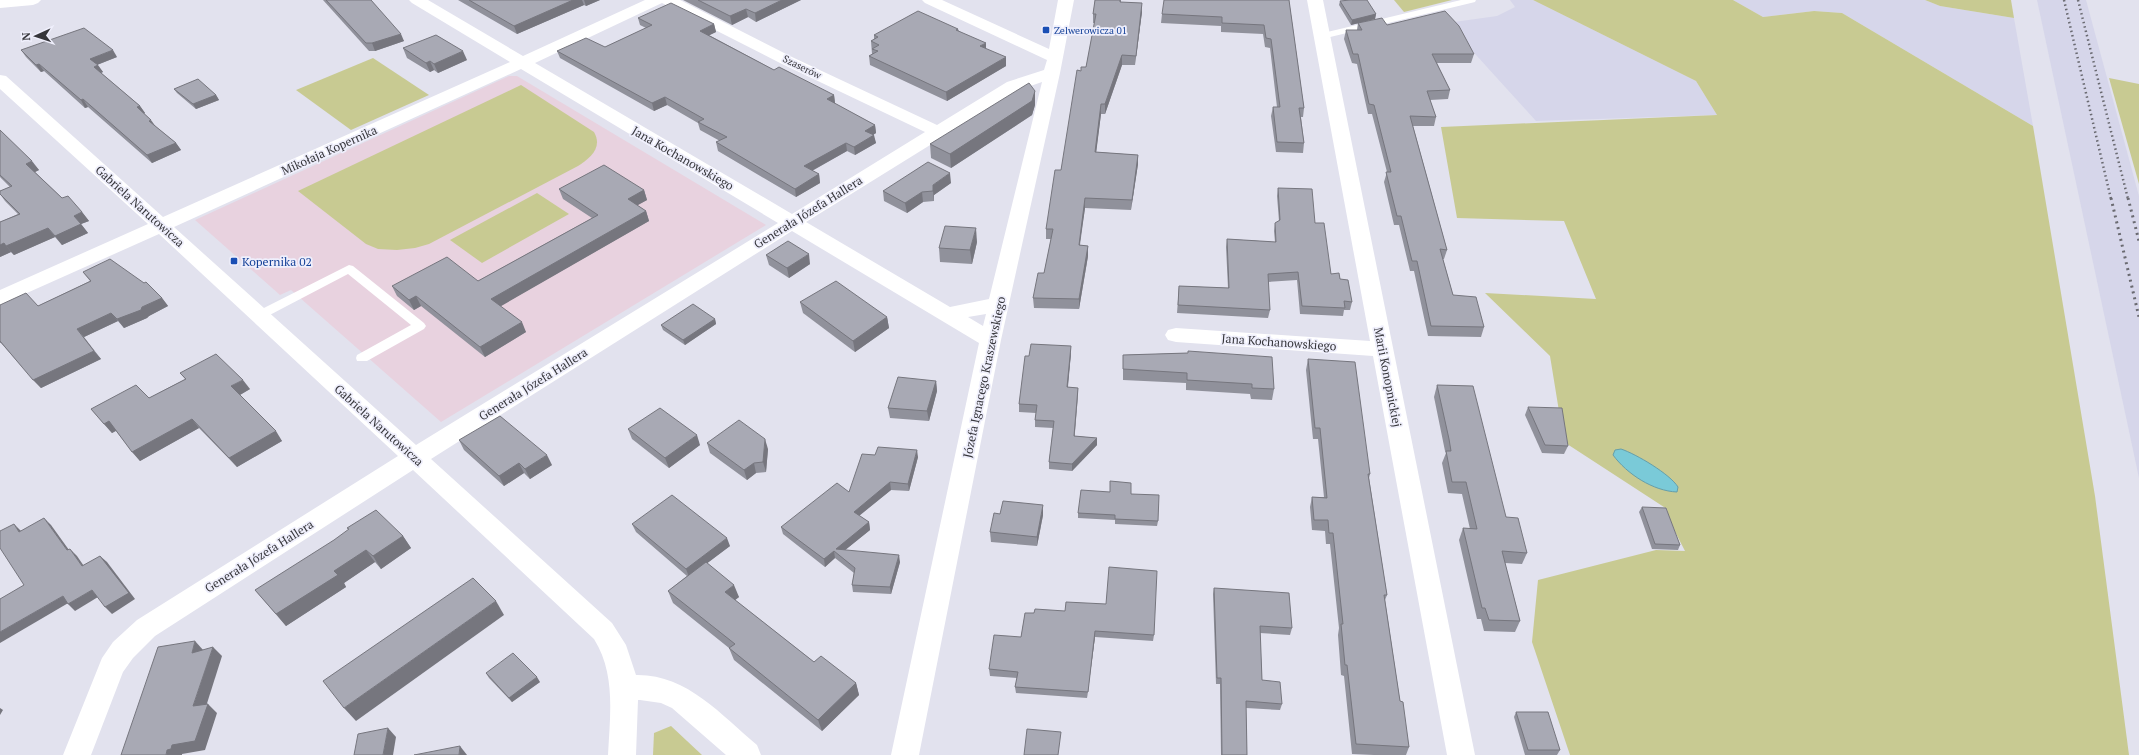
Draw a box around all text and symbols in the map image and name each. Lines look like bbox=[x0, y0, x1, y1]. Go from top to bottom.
north arrow bbox=[16, 16, 56, 56]
place label: Zelwerowicza 01 bbox=[1054, 24, 1127, 37]
marker: Zelwerowicza 01 bbox=[1041, 25, 1051, 35]
text: N bbox=[19, 31, 33, 41]
street label: Szaserów bbox=[781, 52, 824, 82]
street label: Mikołaja Kopernika bbox=[279, 122, 379, 178]
street label: Jana Kochanowskiego bbox=[629, 123, 737, 193]
street label: Gabriela Narutowicza bbox=[92, 162, 188, 250]
street label: Generała Józefa Hallera bbox=[751, 172, 865, 252]
place label: Kopernika 02 bbox=[242, 254, 312, 269]
marker: Kopernika 02 bbox=[229, 256, 239, 266]
street label: Józefa Ignacego Kraszewskiego bbox=[960, 295, 1009, 459]
street label: Marii Konopnickiej bbox=[1371, 326, 1405, 428]
street label: Jana Kochanowskiego bbox=[1221, 331, 1337, 354]
street label: Generała Józefa Hallera bbox=[476, 344, 590, 424]
street label: Gabriela Narutowicza bbox=[331, 381, 427, 469]
street label: Generała Józefa Hallera bbox=[202, 516, 316, 596]

